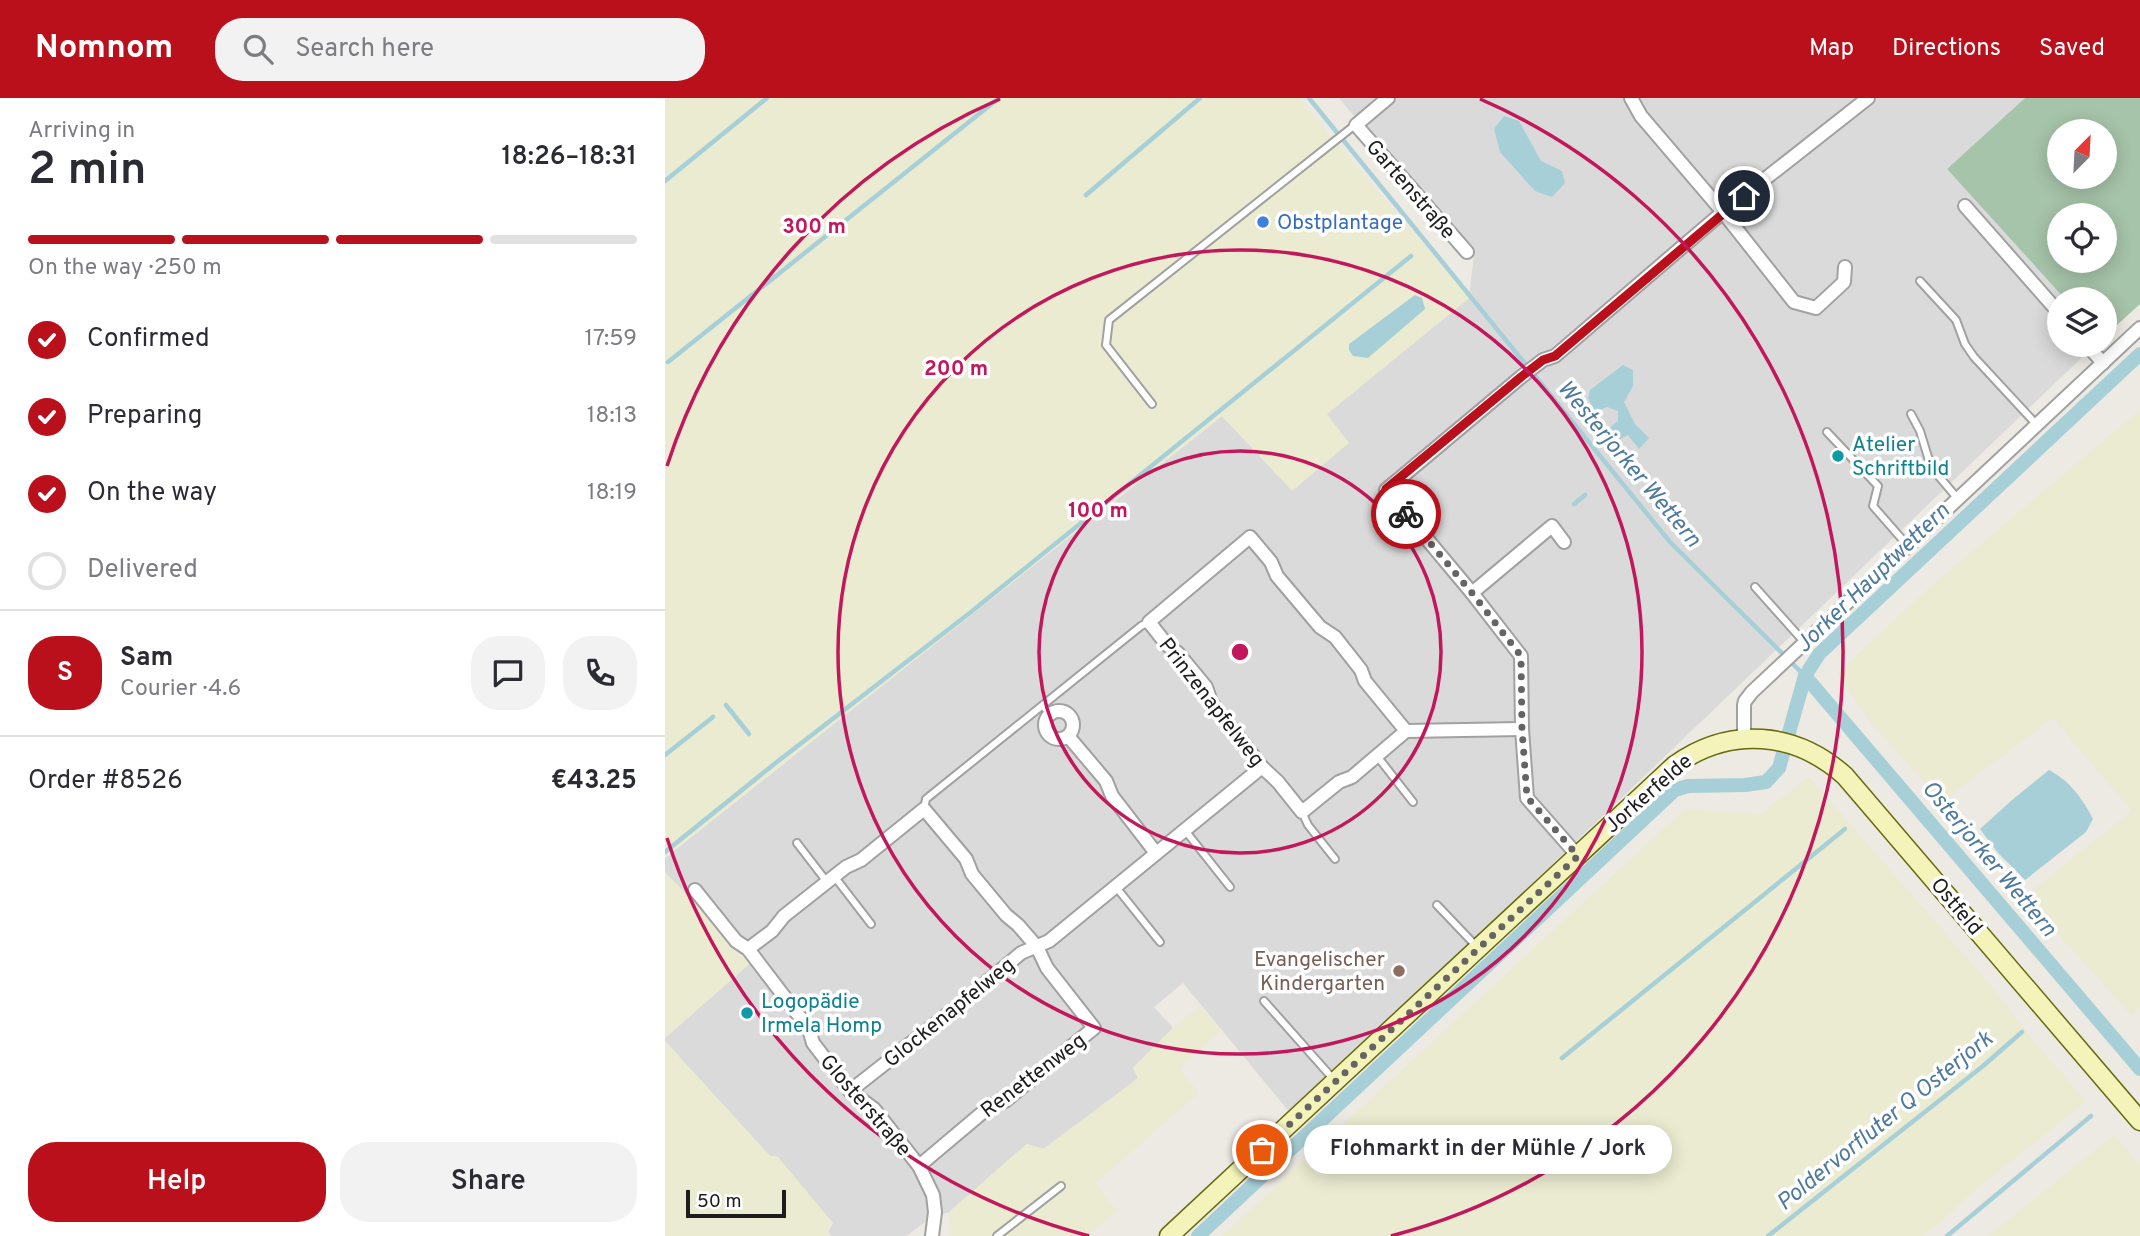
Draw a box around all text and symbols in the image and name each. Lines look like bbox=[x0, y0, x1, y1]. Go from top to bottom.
search box bbox=[215, 18, 705, 81]
text: Nomnom bbox=[35, 28, 173, 70]
icon: search bbox=[239, 30, 277, 68]
text: Search here bbox=[295, 33, 434, 66]
text: Map bbox=[1809, 34, 1854, 64]
text: Directions bbox=[1892, 34, 2001, 64]
text: Saved bbox=[2039, 34, 2105, 64]
text: Arriving in bbox=[28, 117, 135, 146]
north arrow bbox=[2047, 119, 2117, 189]
map controls bbox=[2047, 119, 2117, 357]
street label: Gartenstraße bbox=[1359, 134, 1461, 246]
text: 18:26–18:31 bbox=[501, 141, 637, 174]
text: 2 min bbox=[28, 142, 147, 201]
pin bbox=[1714, 166, 1774, 226]
icon: home bbox=[1725, 177, 1763, 215]
button: locate bbox=[2047, 203, 2117, 273]
place label: Obstplantage bbox=[1277, 210, 1403, 237]
text: 300 m bbox=[782, 214, 846, 241]
marker: Obstplantage bbox=[1255, 214, 1271, 230]
text: On the way · 250 m bbox=[28, 254, 222, 283]
button: layers bbox=[2047, 287, 2117, 357]
icon: check bbox=[28, 321, 66, 359]
text: Confirmed bbox=[87, 323, 210, 356]
text: 17:59 bbox=[584, 325, 637, 354]
text: 200 m bbox=[924, 356, 988, 383]
water label: Westerjorker Wettern bbox=[1550, 375, 1707, 554]
icon: check bbox=[28, 398, 66, 436]
text: Preparing bbox=[87, 400, 202, 433]
text: 18:13 bbox=[587, 402, 637, 431]
place label: Atelier Schriftbild bbox=[1852, 432, 1949, 483]
marker: Atelier Schriftbild bbox=[1830, 448, 1846, 464]
icon: check bbox=[28, 475, 66, 513]
text: On the way bbox=[87, 477, 217, 510]
text: 18:19 bbox=[587, 479, 637, 508]
courier bbox=[1371, 479, 1441, 549]
icon: bike bbox=[1387, 495, 1425, 533]
water label: Jorker Hauptwettern bbox=[1790, 497, 1957, 660]
text: 100 m bbox=[1068, 498, 1128, 525]
text: Delivered bbox=[87, 554, 198, 587]
street label: Prinzenapfelweg bbox=[1152, 633, 1270, 773]
button: chat bbox=[471, 636, 545, 710]
button: phone bbox=[563, 636, 637, 710]
centre of rings bbox=[1228, 640, 1252, 664]
text: Sam bbox=[120, 642, 173, 675]
text: S bbox=[57, 657, 73, 690]
text: Courier · 4.6 bbox=[120, 675, 241, 704]
street label: Jorkerfelde bbox=[1599, 749, 1699, 840]
text: Order #8526 bbox=[28, 765, 183, 798]
text: €43.25 bbox=[551, 765, 637, 798]
water label: Osterjorker Wettern bbox=[1914, 776, 2062, 944]
street label: Ostfeld bbox=[1924, 873, 1988, 941]
place label: Evangelischer Kindergarten bbox=[1254, 947, 1385, 998]
street label: Glockenapfelweg bbox=[879, 952, 1021, 1074]
marker: Evangelischer Kindergarten bbox=[1391, 963, 1407, 979]
place label: Logopädie Irmela Homp bbox=[761, 989, 882, 1040]
marker: Logopädie Irmela Homp bbox=[739, 1005, 755, 1021]
water label: Poldervorfluter Q Osterjork bbox=[1772, 1025, 2000, 1218]
street label: Renettenweg bbox=[976, 1028, 1092, 1125]
street label: Glosterstraße bbox=[813, 1049, 917, 1163]
pin bbox=[1232, 1120, 1292, 1180]
callout: Flohmarkt in der Mühle / Jork bbox=[1304, 1126, 1671, 1174]
icon: bag bbox=[1243, 1131, 1281, 1169]
text: Flohmarkt in der Mühle / Jork bbox=[1330, 1135, 1646, 1164]
button: Help bbox=[28, 1142, 326, 1222]
button: Share bbox=[340, 1142, 637, 1222]
scale bar bbox=[686, 1187, 786, 1219]
text: 50 m bbox=[697, 1190, 742, 1214]

